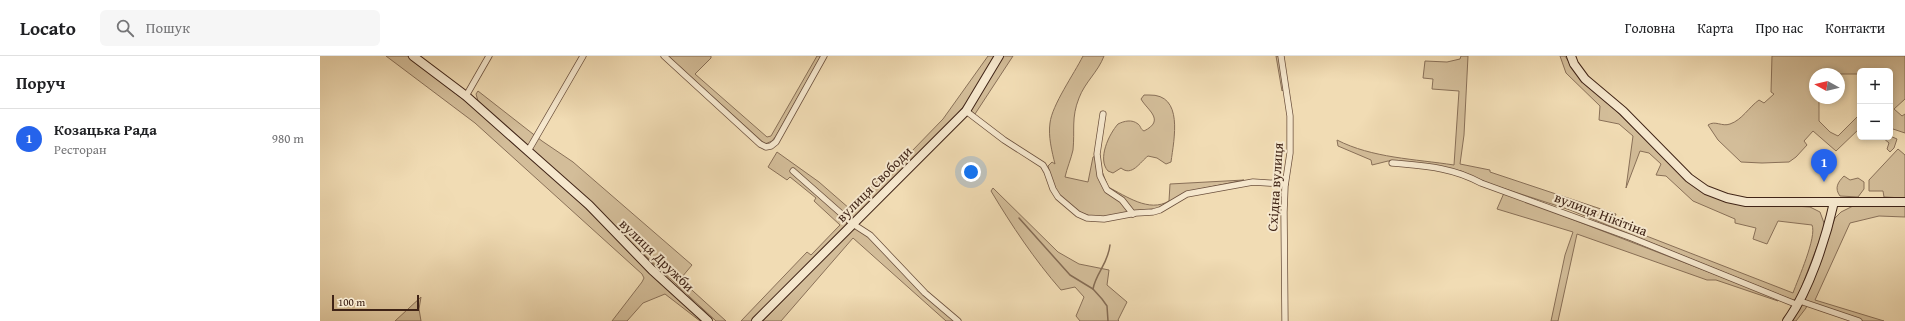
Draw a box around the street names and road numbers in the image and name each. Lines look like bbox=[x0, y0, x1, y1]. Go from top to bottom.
street label: вулиця Свободи bbox=[832, 142, 916, 226]
street label: Східна вулиця bbox=[1262, 142, 1288, 232]
street label: вулиця Нікітіна bbox=[1552, 187, 1651, 241]
street label: вулиця Дружби bbox=[615, 214, 699, 296]

